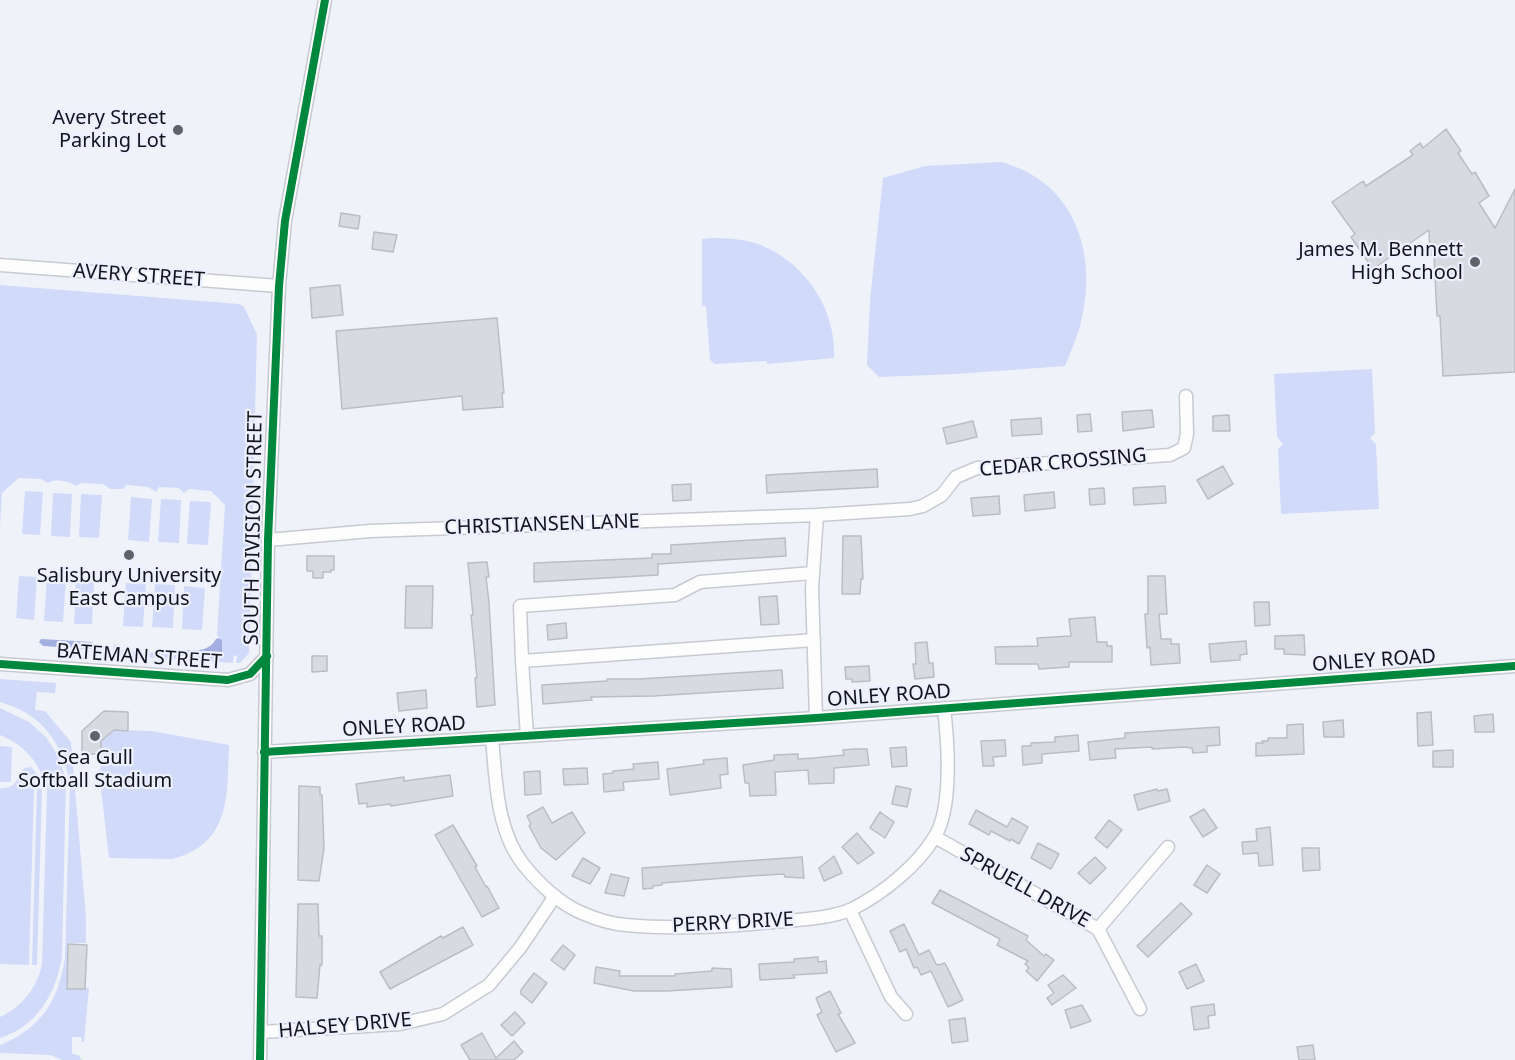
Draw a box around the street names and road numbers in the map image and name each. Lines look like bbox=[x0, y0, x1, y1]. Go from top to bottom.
street label: AVERY STREET bbox=[72, 259, 206, 293]
street label: SOUTH DIVISION STREET bbox=[240, 411, 268, 645]
street label: CEDAR CROSSING bbox=[978, 444, 1148, 482]
street label: CHRISTIANSEN LANE bbox=[444, 510, 640, 540]
street label: BATEMAN STREET bbox=[55, 639, 223, 675]
street label: ONLEY ROAD bbox=[1311, 645, 1437, 677]
street label: ONLEY ROAD bbox=[826, 680, 952, 712]
street label: ONLEY ROAD bbox=[341, 712, 467, 742]
street label: SPRUELL DRIVE bbox=[956, 843, 1094, 933]
street label: PERRY DRIVE bbox=[672, 908, 794, 938]
street label: HALSEY DRIVE bbox=[277, 1008, 413, 1044]

